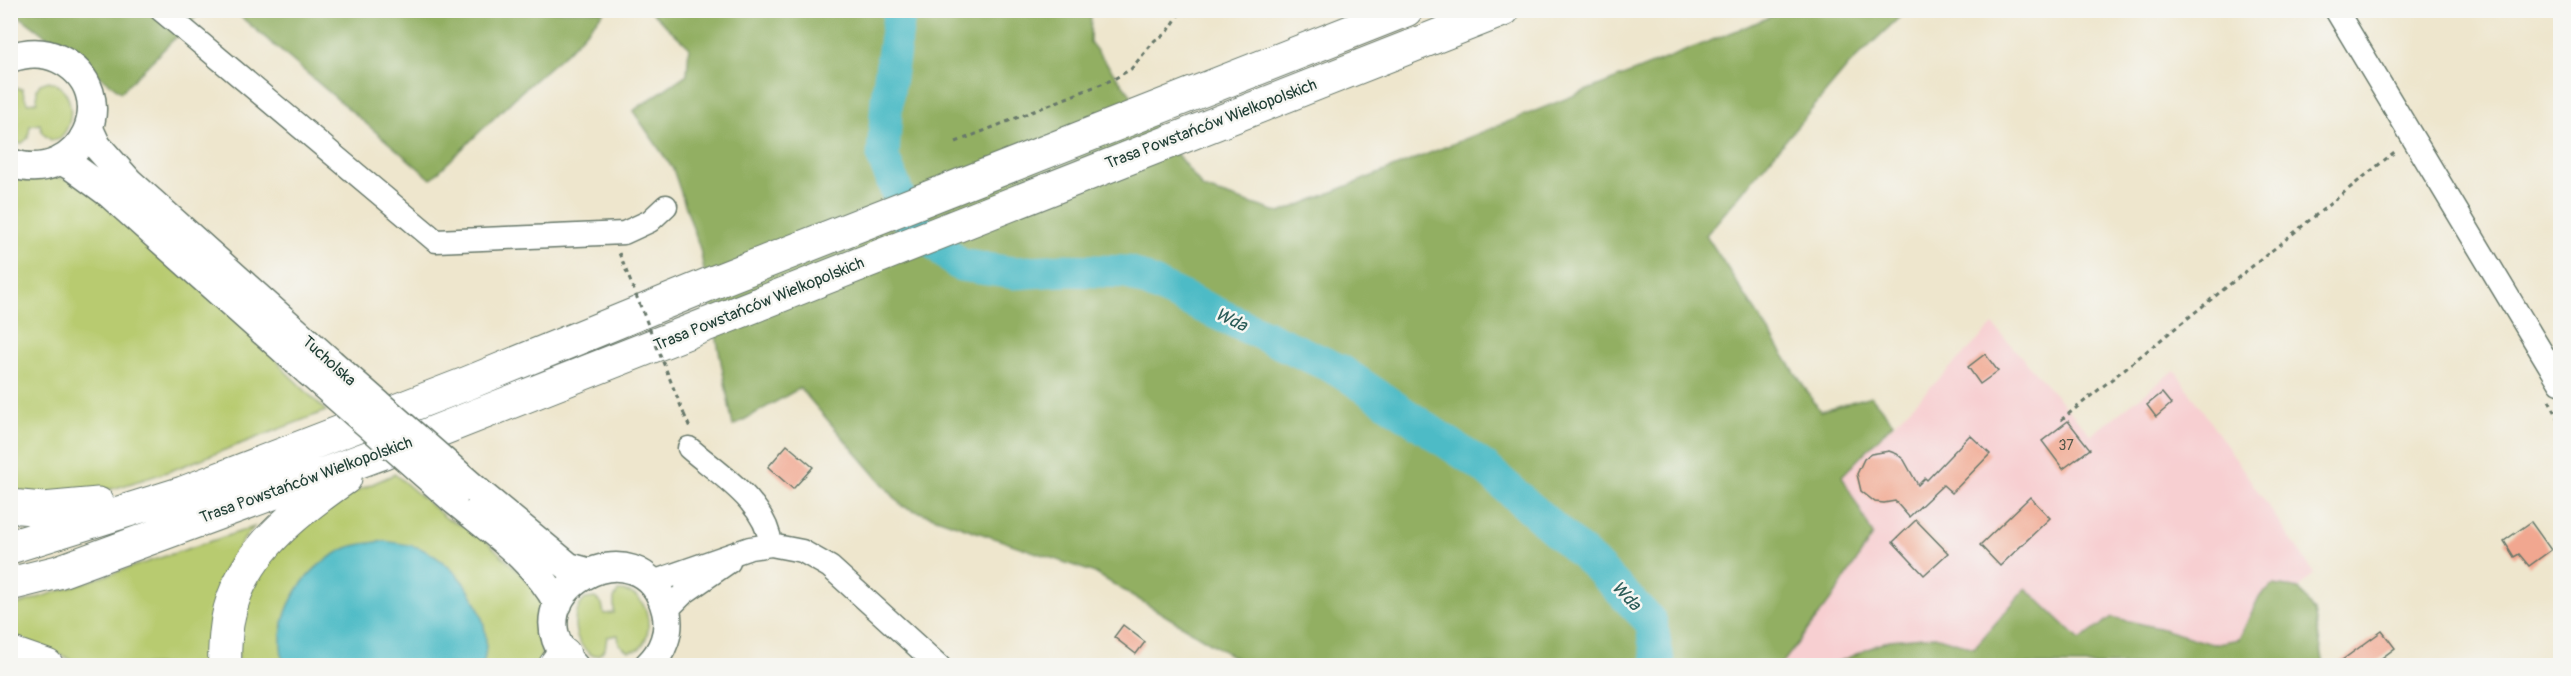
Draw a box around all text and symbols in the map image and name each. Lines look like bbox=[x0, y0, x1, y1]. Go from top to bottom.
street label: Trasa Powstańców Wielkopolskich bbox=[1102, 74, 1320, 174]
street label: Trasa Powstańców Wielkopolskich bbox=[651, 253, 867, 355]
water label: Wda bbox=[1211, 303, 1252, 338]
street label: Tucholska bbox=[298, 332, 360, 390]
street label: Trasa Powstańców Wielkopolskich bbox=[197, 432, 415, 528]
house number: 37 bbox=[2058, 437, 2074, 454]
water label: Wda bbox=[1606, 576, 1647, 617]

